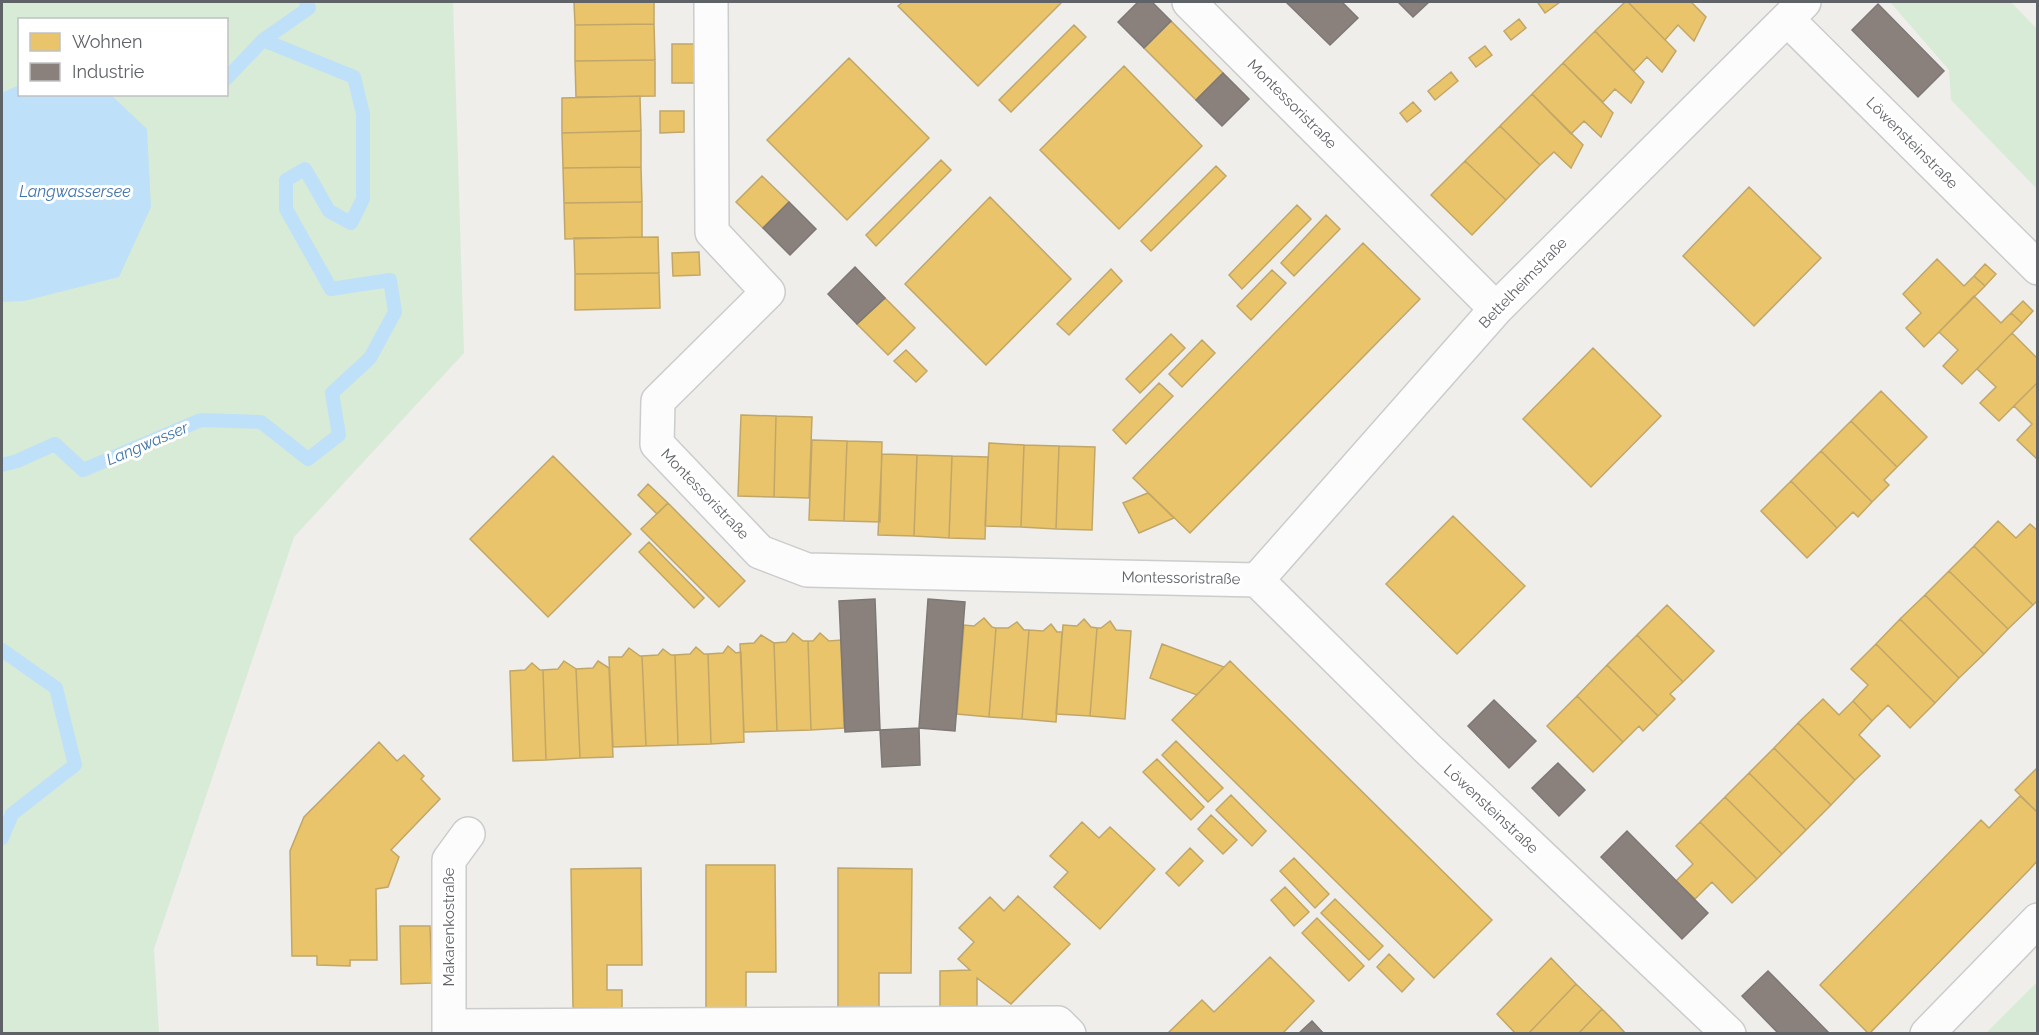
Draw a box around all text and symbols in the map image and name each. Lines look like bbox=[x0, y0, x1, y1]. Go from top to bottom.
legend bbox=[18, 18, 228, 96]
text: Wohnen bbox=[72, 31, 142, 52]
street label: Montessoristraße bbox=[1244, 56, 1341, 153]
text: Industrie bbox=[72, 61, 145, 82]
street label: Löwensteinstraße bbox=[1862, 93, 1962, 193]
water label: Langwassersee bbox=[19, 182, 131, 201]
street label: Bettelheimstraße bbox=[1475, 234, 1571, 332]
water label: Langwasser bbox=[103, 418, 191, 469]
street label: Montessoristraße bbox=[657, 445, 753, 543]
street label: Montessoristraße bbox=[1121, 568, 1241, 588]
street label: Löwensteinstraße bbox=[1440, 761, 1542, 857]
street label: Makarenkostraße bbox=[440, 867, 458, 987]

